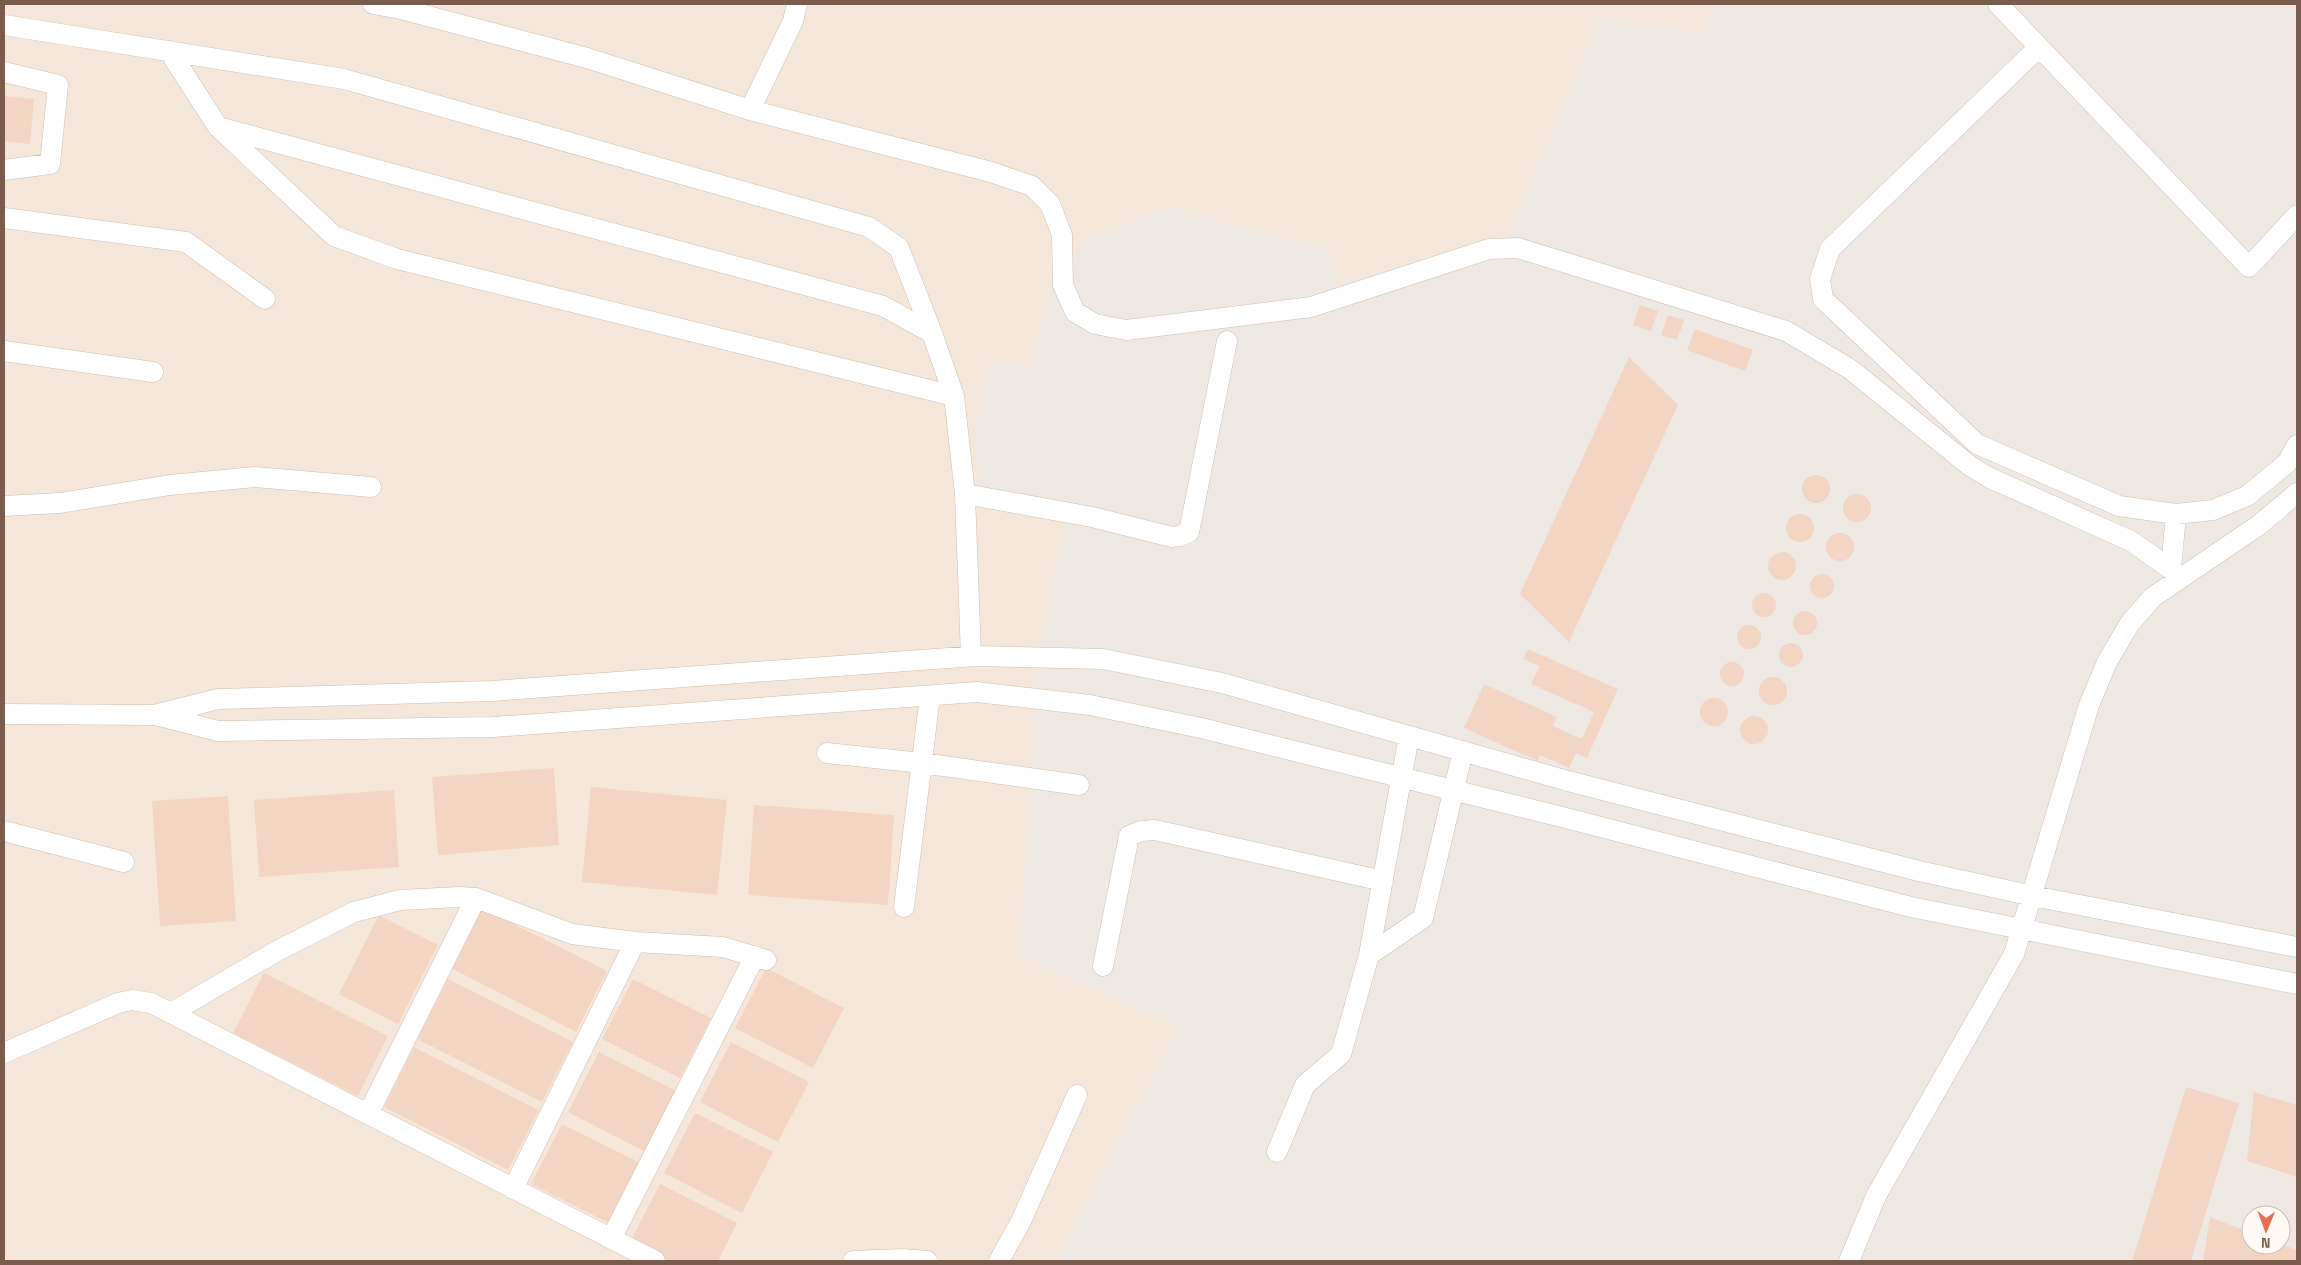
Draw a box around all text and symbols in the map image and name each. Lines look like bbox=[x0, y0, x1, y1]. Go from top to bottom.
north arrow bbox=[2241, 1205, 2291, 1255]
text: N bbox=[2261, 1234, 2271, 1252]

